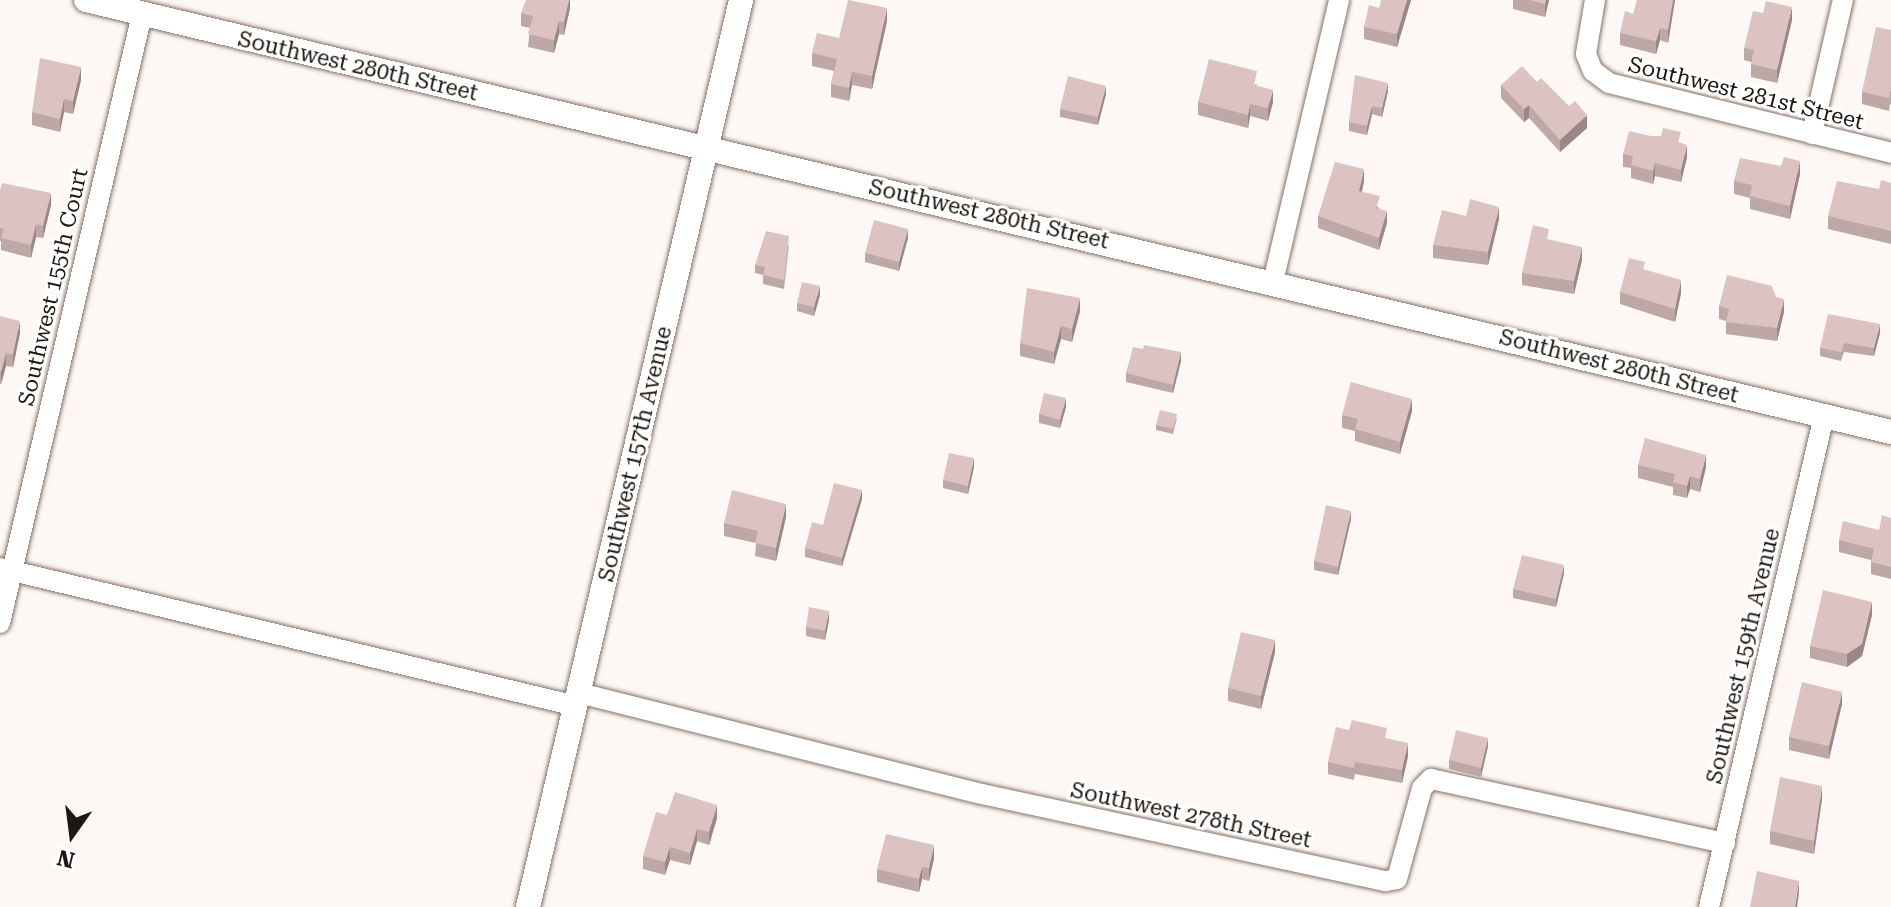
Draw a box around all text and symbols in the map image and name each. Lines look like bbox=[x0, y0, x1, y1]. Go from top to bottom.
street label: Southwest 280th Street bbox=[235, 26, 481, 106]
street label: Southwest 281st Street bbox=[1625, 51, 1867, 135]
street label: Southwest 155th Court bbox=[13, 166, 93, 408]
street label: Southwest 280th Street bbox=[866, 174, 1112, 254]
street label: Southwest 280th Street bbox=[1497, 323, 1741, 409]
street label: Southwest 157th Avenue bbox=[593, 324, 677, 584]
street label: Southwest 159th Avenue bbox=[1701, 526, 1785, 786]
street label: Southwest 278th Street bbox=[1068, 777, 1314, 853]
north arrow bbox=[32, 795, 112, 875]
text: N bbox=[55, 845, 77, 873]

